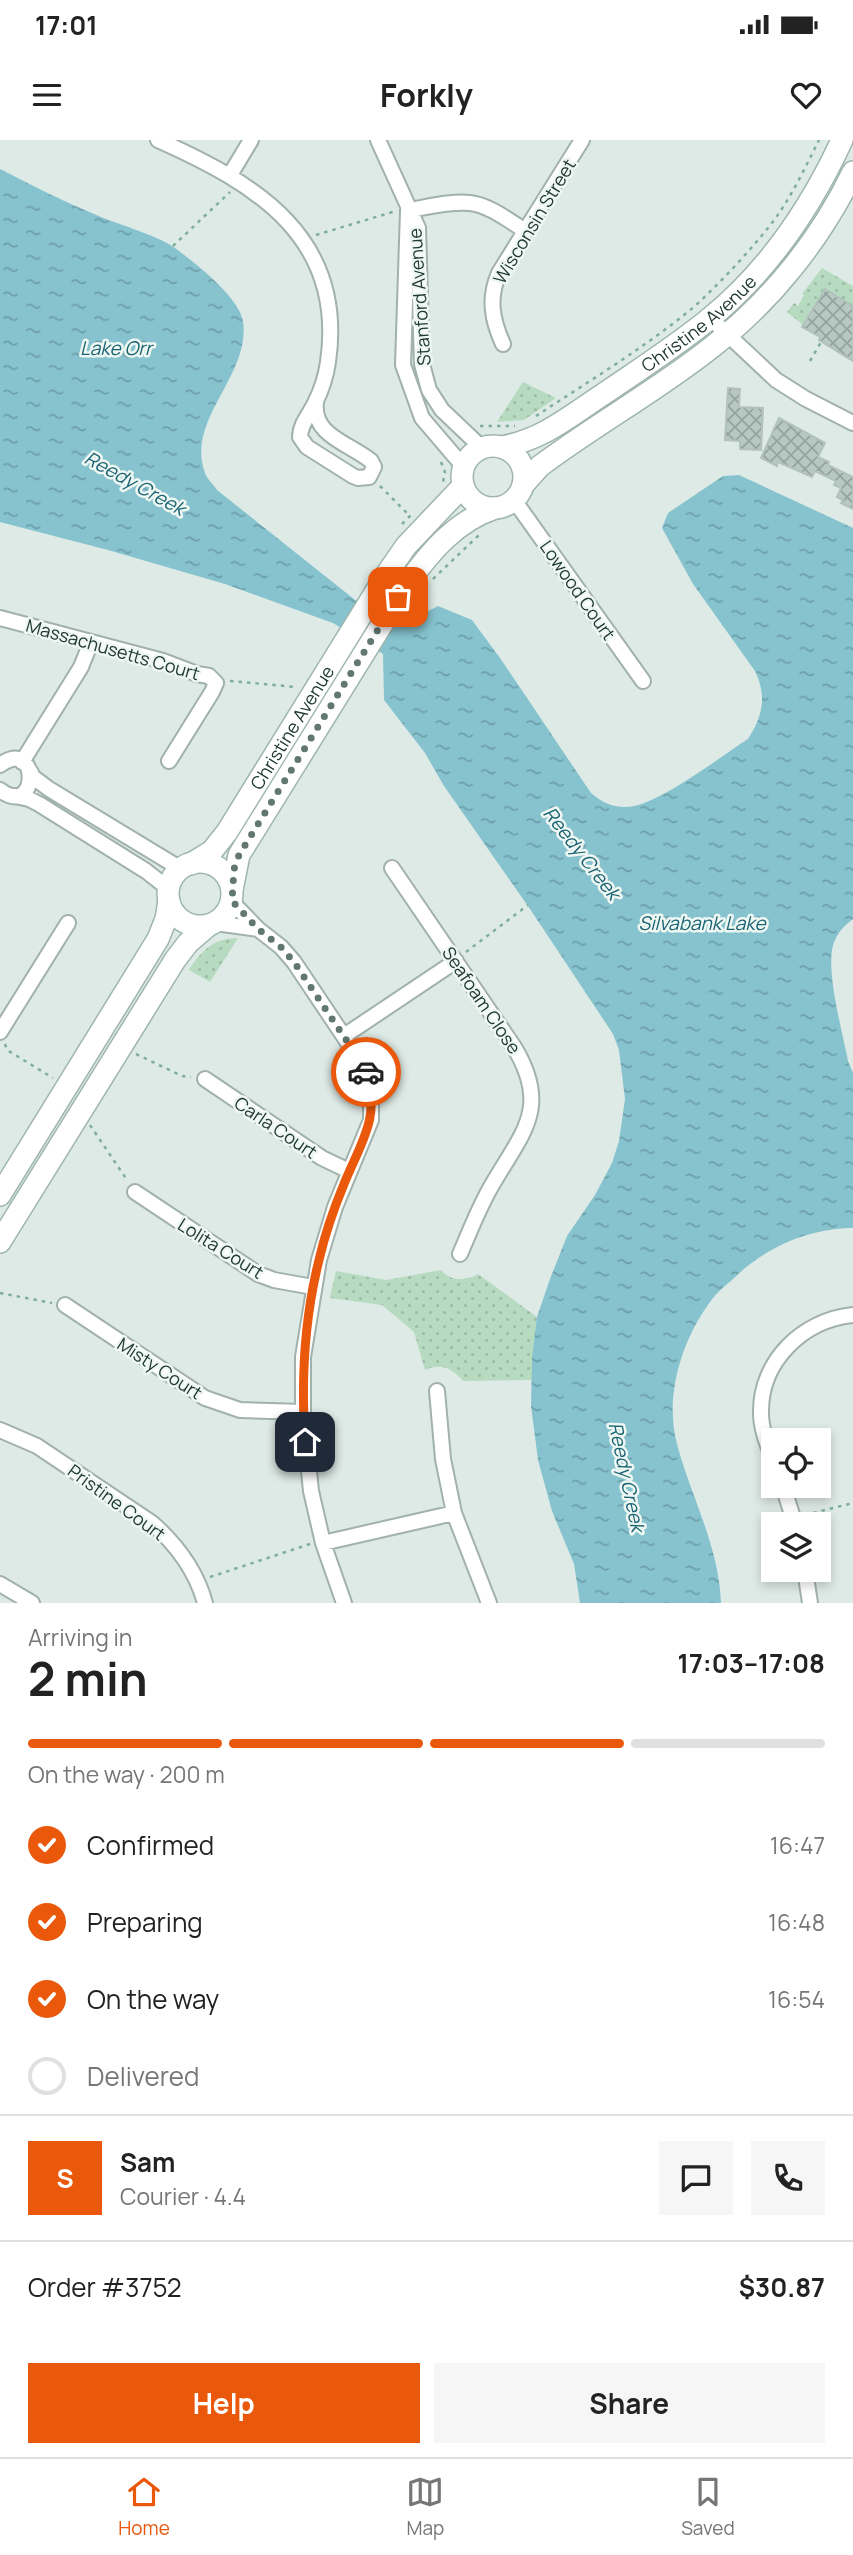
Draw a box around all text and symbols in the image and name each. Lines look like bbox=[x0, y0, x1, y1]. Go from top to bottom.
text: 17:01 bbox=[35, 7, 98, 43]
text: Forkly bbox=[380, 73, 473, 117]
icon: menu bbox=[28, 76, 66, 114]
icon: heart bbox=[787, 76, 825, 114]
street label: Wisconsin Street bbox=[487, 154, 581, 288]
street label: Stanford Avenue bbox=[402, 227, 436, 367]
street label: Christine Avenue bbox=[636, 270, 761, 377]
water label: Lake Orr bbox=[80, 335, 154, 361]
water label: Reedy Creek bbox=[80, 445, 192, 523]
street label: Lowood Court bbox=[535, 535, 621, 645]
pin bbox=[368, 567, 428, 627]
icon: bag bbox=[379, 578, 417, 616]
street label: Massachusetts Court bbox=[23, 613, 203, 685]
street label: Christine Avenue bbox=[244, 661, 339, 794]
water label: Reedy Creek bbox=[538, 801, 628, 907]
water label: Silvabank Lake bbox=[638, 910, 767, 936]
street label: Seafoam Close bbox=[437, 942, 527, 1058]
courier bbox=[331, 1037, 401, 1107]
icon: car bbox=[347, 1053, 385, 1091]
street label: Carla Court bbox=[230, 1090, 322, 1164]
street label: Lolita Court bbox=[174, 1212, 268, 1284]
street label: Misty Court bbox=[113, 1332, 207, 1404]
pin bbox=[275, 1412, 335, 1472]
water label: Reedy Creek bbox=[603, 1420, 652, 1537]
icon: home bbox=[286, 1423, 324, 1461]
map controls bbox=[761, 1428, 831, 1582]
button: locate bbox=[761, 1428, 831, 1498]
street label: Pristine Court bbox=[63, 1458, 171, 1546]
button: layers bbox=[761, 1512, 831, 1582]
text: Arriving in bbox=[28, 1621, 133, 1653]
text: 17:03–17:08 bbox=[678, 1645, 825, 1681]
text: 2 min bbox=[28, 1647, 148, 1710]
text: On the way · 200 m bbox=[28, 1758, 225, 1790]
icon: check bbox=[28, 1826, 66, 1864]
text: Confirmed bbox=[87, 1827, 214, 1863]
text: 16:47 bbox=[770, 1829, 825, 1861]
icon: check bbox=[28, 1903, 66, 1941]
text: Preparing bbox=[87, 1904, 203, 1940]
text: 16:48 bbox=[768, 1906, 825, 1938]
icon: check bbox=[28, 1980, 66, 2018]
text: On the way bbox=[87, 1981, 219, 2017]
text: 16:54 bbox=[768, 1983, 825, 2015]
text: Delivered bbox=[87, 2058, 199, 2094]
button: chat bbox=[659, 2141, 733, 2215]
button: phone bbox=[751, 2141, 825, 2215]
text: Sam bbox=[120, 2144, 175, 2180]
text: S bbox=[56, 2160, 74, 2196]
text: Courier · 4.4 bbox=[120, 2180, 246, 2212]
text: Order #3752 bbox=[28, 2269, 182, 2305]
text: $30.87 bbox=[739, 2269, 825, 2305]
button: Help bbox=[28, 2363, 420, 2443]
button: Share bbox=[434, 2363, 825, 2443]
tab: Home bbox=[118, 2473, 170, 2541]
tab: Map bbox=[406, 2473, 444, 2541]
tab: Saved bbox=[681, 2473, 735, 2541]

